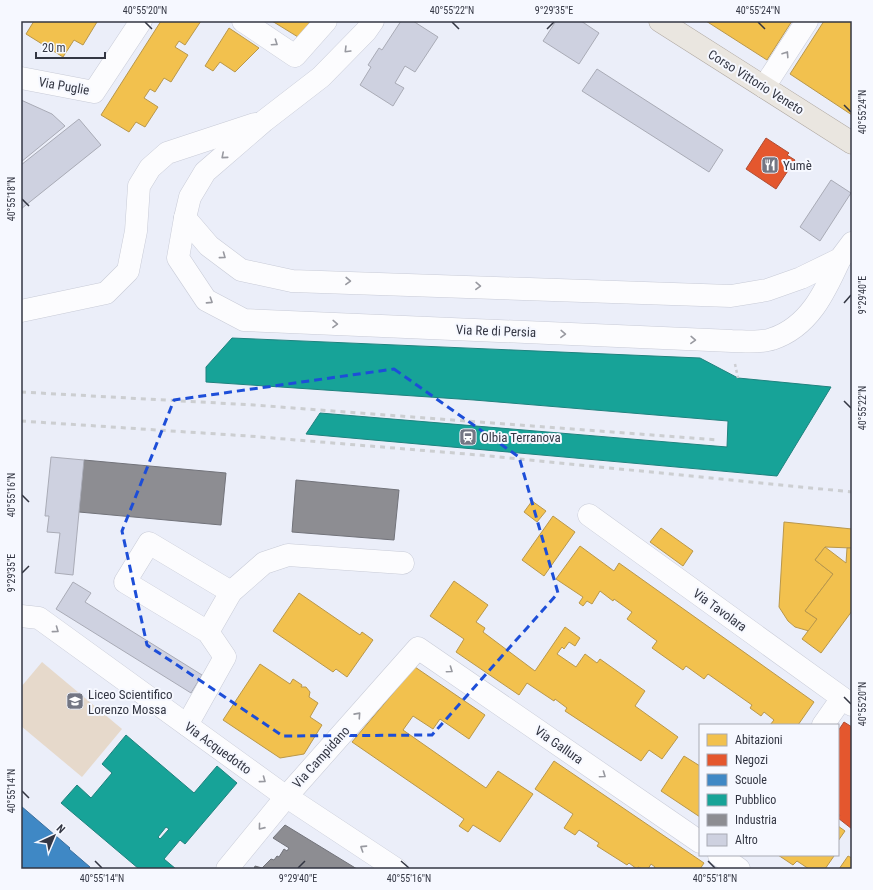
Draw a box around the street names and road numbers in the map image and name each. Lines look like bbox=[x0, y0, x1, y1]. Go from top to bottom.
street label: Corso Vittorio Veneto bbox=[705, 47, 807, 117]
street label: Via Puglie bbox=[37, 74, 91, 98]
street label: Via Re di Persia bbox=[456, 322, 536, 340]
street label: Via Tavolara bbox=[690, 586, 750, 634]
street label: Via Acquedotto bbox=[182, 719, 254, 777]
street label: Via Campidano bbox=[289, 723, 353, 791]
street label: Via Gallura bbox=[532, 723, 586, 767]

